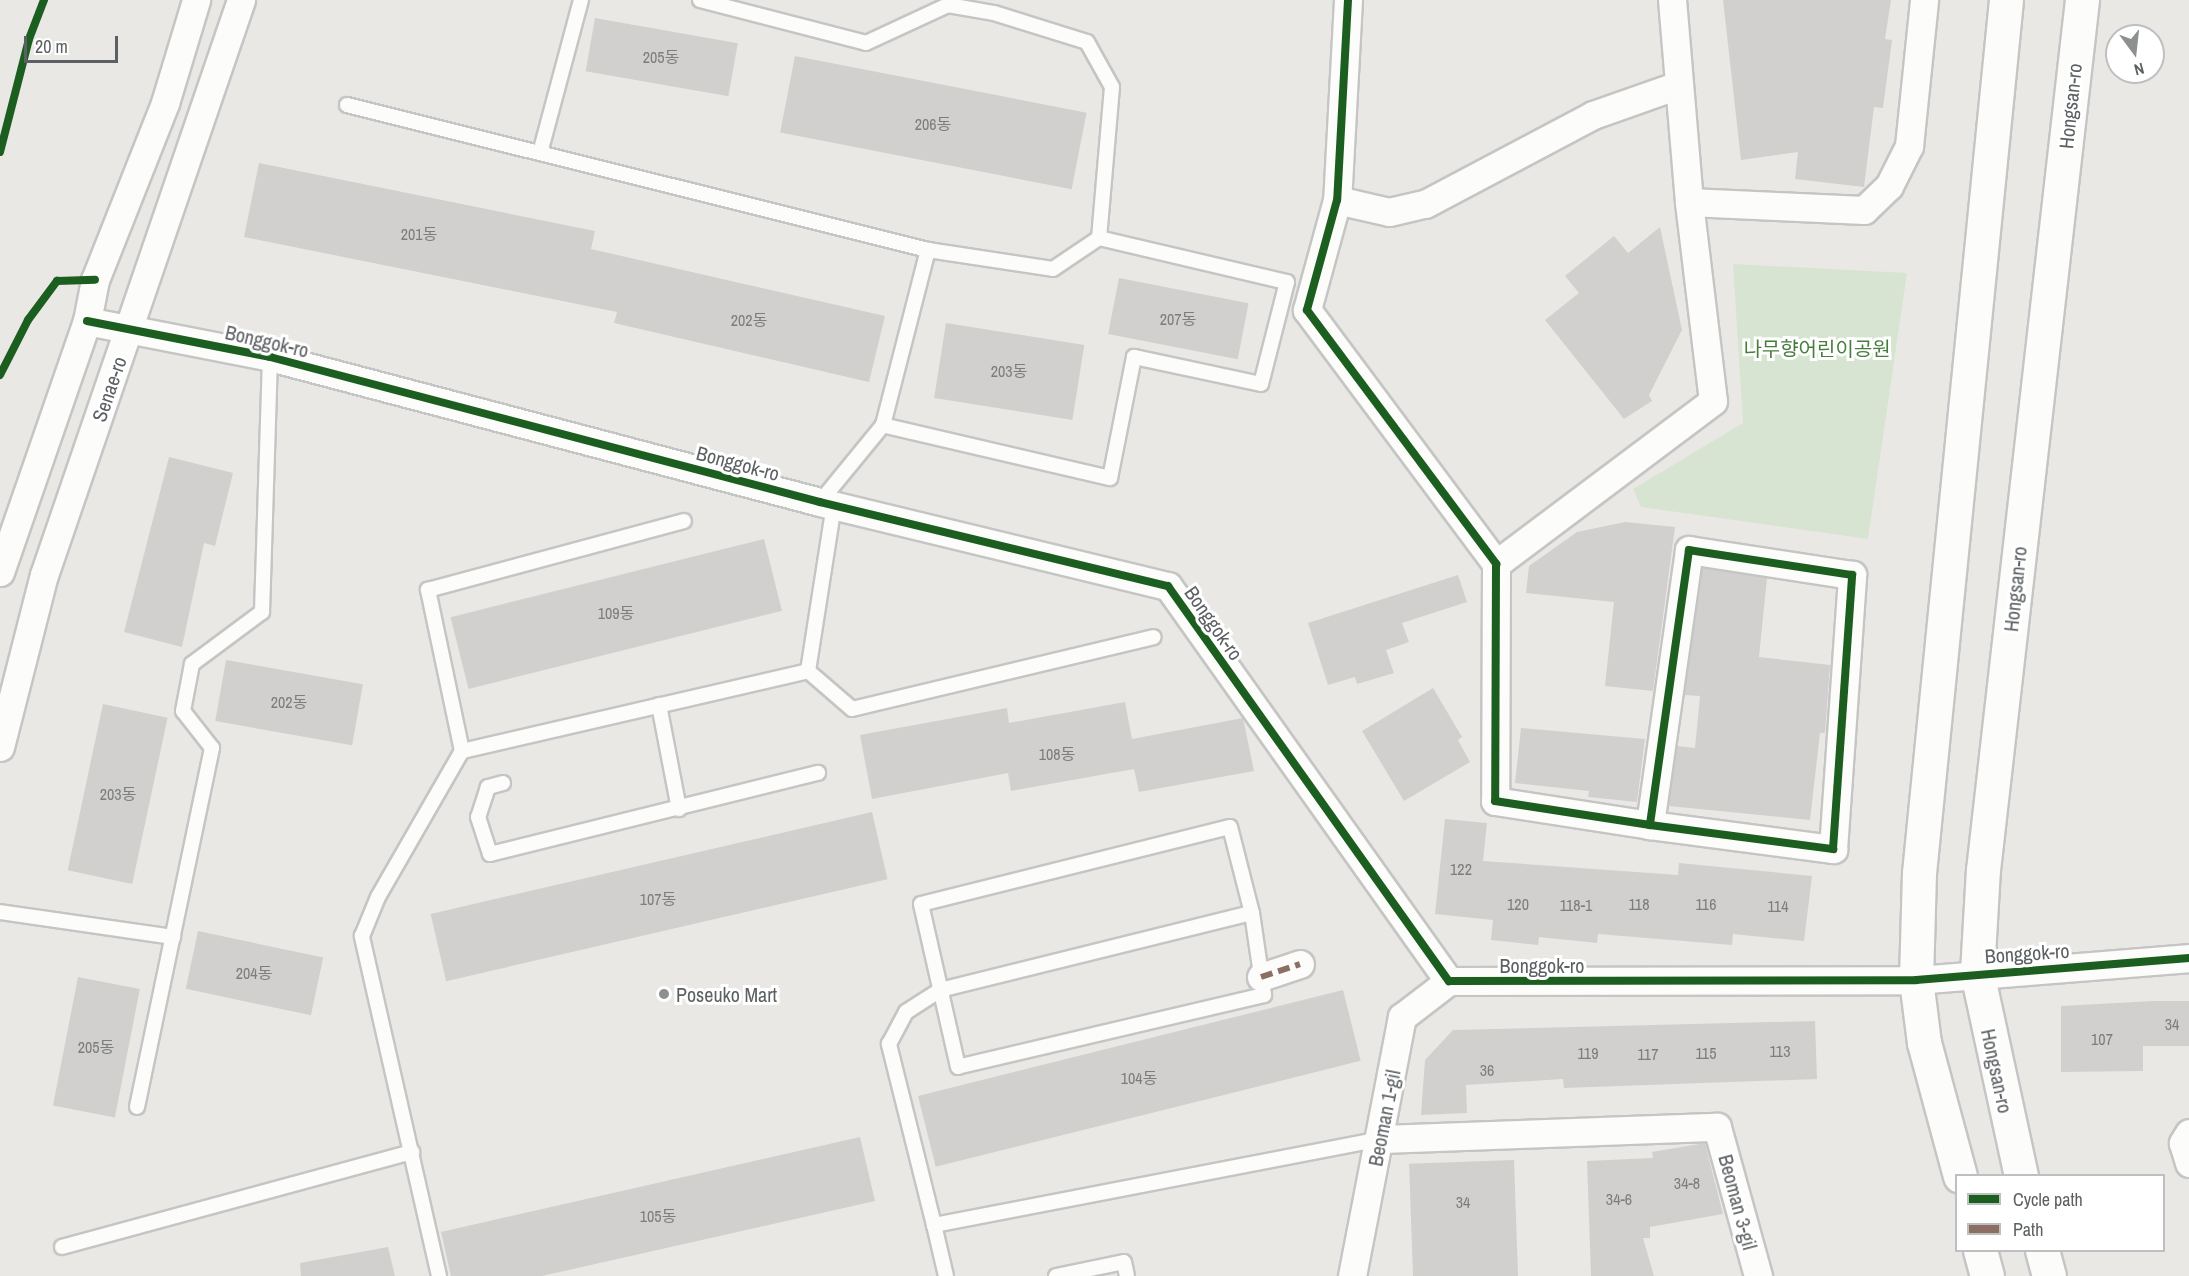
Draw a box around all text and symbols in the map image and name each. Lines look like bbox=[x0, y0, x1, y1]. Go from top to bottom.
scale bar bbox=[27, 24, 122, 62]
north arrow bbox=[2105, 24, 2165, 84]
text: 20 m bbox=[35, 34, 68, 59]
house number: 205동 bbox=[643, 47, 679, 67]
text: N bbox=[2132, 58, 2147, 81]
street label: Hongsan-ro bbox=[2054, 62, 2086, 150]
house number: 206동 bbox=[915, 114, 951, 134]
house number: 201동 bbox=[401, 224, 437, 244]
house number: 207동 bbox=[1160, 309, 1196, 329]
house number: 202동 bbox=[731, 310, 767, 330]
street label: Bonggok-ro bbox=[223, 320, 311, 362]
park label: 나무향어린이공원 bbox=[1743, 336, 1891, 360]
street label: Senae-ro bbox=[87, 353, 131, 425]
house number: 203동 bbox=[991, 361, 1027, 381]
street label: Bonggok-ro bbox=[694, 440, 782, 486]
street label: Hongsan-ro bbox=[1999, 545, 2031, 633]
street label: Bonggok-ro bbox=[1180, 581, 1248, 665]
house number: 109동 bbox=[598, 603, 634, 623]
house number: 202동 bbox=[271, 692, 307, 712]
house number: 108동 bbox=[1039, 744, 1075, 764]
house number: 203동 bbox=[100, 784, 136, 804]
house number: 122 bbox=[1450, 859, 1472, 879]
house number: 107동 bbox=[640, 889, 676, 909]
house number: 120 bbox=[1507, 894, 1529, 914]
house number: 118 bbox=[1629, 894, 1649, 914]
house number: 116 bbox=[1696, 894, 1716, 914]
house number: 118-1 bbox=[1560, 895, 1592, 915]
house number: 114 bbox=[1768, 896, 1788, 916]
street label: Bonggok-ro bbox=[1984, 938, 2070, 968]
street label: Bonggok-ro bbox=[1500, 953, 1584, 977]
house number: 204동 bbox=[236, 963, 272, 983]
place label: Poseuko Mart bbox=[676, 982, 777, 1006]
marker: Poseuko Mart bbox=[657, 987, 671, 1001]
house number: 34 bbox=[2165, 1014, 2179, 1034]
street label: Hongsan-ro bbox=[1976, 1027, 2018, 1115]
house number: 107 bbox=[2091, 1029, 2113, 1049]
house number: 205동 bbox=[78, 1037, 114, 1057]
house number: 113 bbox=[1770, 1041, 1790, 1061]
house number: 119 bbox=[1578, 1043, 1598, 1063]
house number: 115 bbox=[1696, 1043, 1716, 1063]
house number: 117 bbox=[1638, 1044, 1658, 1064]
house number: 36 bbox=[1480, 1060, 1494, 1080]
house number: 104동 bbox=[1121, 1068, 1157, 1088]
street label: Beoman 1-gil bbox=[1363, 1068, 1405, 1168]
street label: Beoman 3-gil bbox=[1714, 1152, 1762, 1252]
house number: 34-8 bbox=[1674, 1173, 1700, 1193]
legend bbox=[1955, 1174, 2165, 1252]
text: Cycle path bbox=[2013, 1187, 2083, 1212]
house number: 34-6 bbox=[1606, 1189, 1632, 1209]
house number: 34 bbox=[1456, 1192, 1470, 1212]
house number: 105동 bbox=[640, 1206, 676, 1226]
text: Path bbox=[2013, 1217, 2043, 1242]

